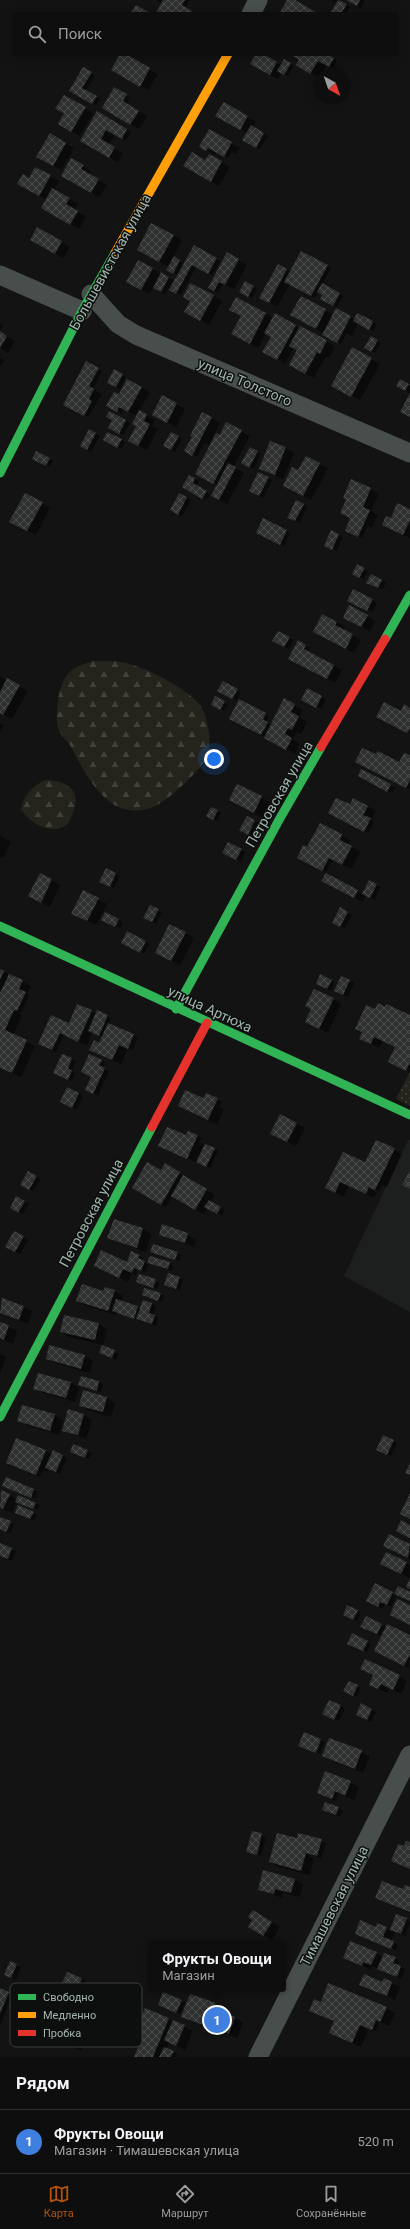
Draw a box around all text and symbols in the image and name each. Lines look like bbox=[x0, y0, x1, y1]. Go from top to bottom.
search box bbox=[12, 12, 398, 56]
icon: search bbox=[26, 23, 48, 45]
text: Поиск bbox=[58, 25, 102, 43]
north arrow bbox=[314, 68, 350, 104]
street label: Большевистская улица bbox=[66, 191, 154, 333]
street label: улица Толстого bbox=[195, 355, 295, 409]
street label: Петровская улица bbox=[242, 738, 316, 850]
your location bbox=[204, 749, 224, 769]
street label: улица Артюха bbox=[165, 983, 255, 1035]
street label: Петровская улица bbox=[56, 1156, 126, 1270]
street label: Тимашевская улица bbox=[297, 1843, 371, 1969]
popup bbox=[148, 1940, 286, 1992]
text: Фрукты Овощи bbox=[162, 1950, 272, 1968]
text: Магазин bbox=[162, 1968, 215, 1983]
legend bbox=[10, 1983, 142, 2047]
text: Свободно bbox=[43, 1991, 94, 2004]
pin: 1 bbox=[204, 2005, 230, 2035]
text: Медленно bbox=[43, 2009, 96, 2022]
text: Пробка bbox=[43, 2027, 81, 2040]
text: Рядом bbox=[16, 2073, 70, 2093]
text: Фрукты Овощи bbox=[54, 2125, 164, 2143]
text: 1 bbox=[25, 2134, 33, 2149]
text: 520 m bbox=[357, 2134, 394, 2149]
text: Магазин · Тимашевская улица bbox=[54, 2143, 239, 2158]
tab: Карта bbox=[44, 2183, 74, 2220]
tab: Маршрут bbox=[161, 2183, 209, 2220]
tab: Сохранённые bbox=[296, 2183, 366, 2220]

